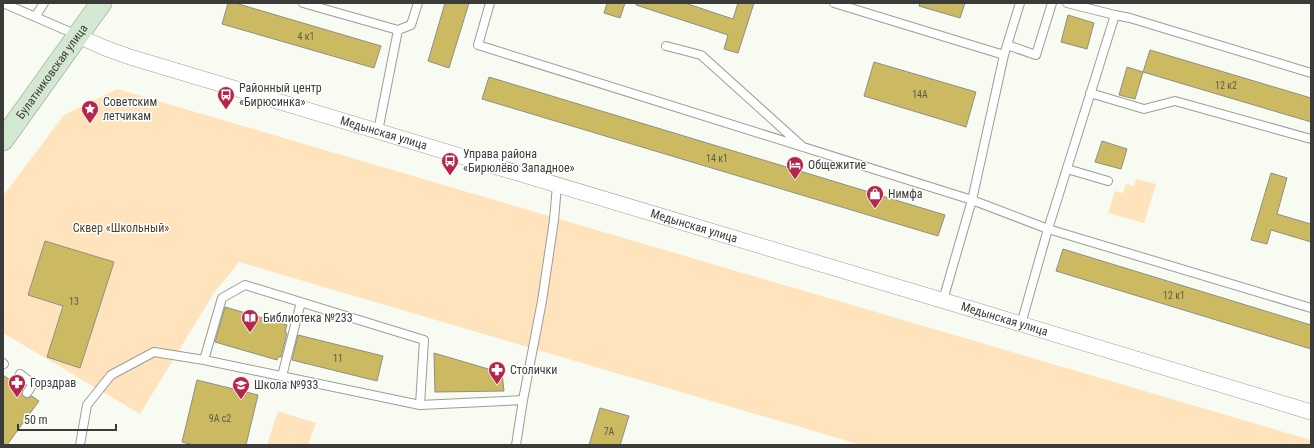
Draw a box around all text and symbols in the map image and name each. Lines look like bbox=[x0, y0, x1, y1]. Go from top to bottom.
street label: Булатниковская улица bbox=[13, 21, 91, 122]
house number: 4 к1 bbox=[298, 31, 314, 42]
house number: 12 к2 bbox=[1215, 80, 1237, 91]
place label: Районный центр «Бирюсинка» bbox=[239, 81, 322, 109]
bus stop icon: Районный центр «Бирюсинка» bbox=[216, 85, 236, 110]
house number: 14А bbox=[912, 89, 928, 100]
place label: Cоветским летчикам bbox=[103, 95, 157, 123]
place icon: Cоветским летчикам bbox=[80, 99, 100, 124]
street label: Медынская улица bbox=[339, 113, 429, 153]
place label: Управа района «Бирюлёво Западное» bbox=[463, 147, 575, 175]
bus stop icon: Управа района «Бирюлёво Западное» bbox=[440, 151, 460, 176]
house number: 14 к1 bbox=[706, 153, 728, 164]
hotel icon: Общежитие bbox=[785, 155, 805, 180]
place label: Общежитие bbox=[808, 158, 867, 172]
shop icon: Нимфа bbox=[865, 184, 885, 209]
place label: Нимфа bbox=[888, 187, 923, 201]
street label: Медынская улица bbox=[649, 206, 740, 246]
park label: Сквер «Школьный» bbox=[73, 221, 169, 235]
house number: 12 к1 bbox=[1163, 290, 1185, 301]
house number: 13 bbox=[69, 296, 79, 307]
street label: Медынская улица bbox=[959, 299, 1050, 339]
library icon: Библиотека №233 bbox=[240, 308, 260, 333]
place label: Библиотека №233 bbox=[263, 311, 353, 325]
house number: 11 bbox=[333, 353, 343, 364]
pharmacy icon: Столички bbox=[487, 360, 507, 385]
place label: Столички bbox=[510, 363, 557, 377]
pharmacy icon: Горздрав bbox=[7, 373, 27, 398]
school or university icon: Школа №933 bbox=[231, 375, 251, 400]
place label: Горздрав bbox=[30, 376, 76, 390]
place label: Школа №933 bbox=[254, 378, 318, 392]
scale bar bbox=[18, 406, 116, 432]
text: 50 m bbox=[24, 413, 48, 427]
house number: 9А с2 bbox=[209, 413, 231, 424]
house number: 7А bbox=[604, 426, 615, 437]

